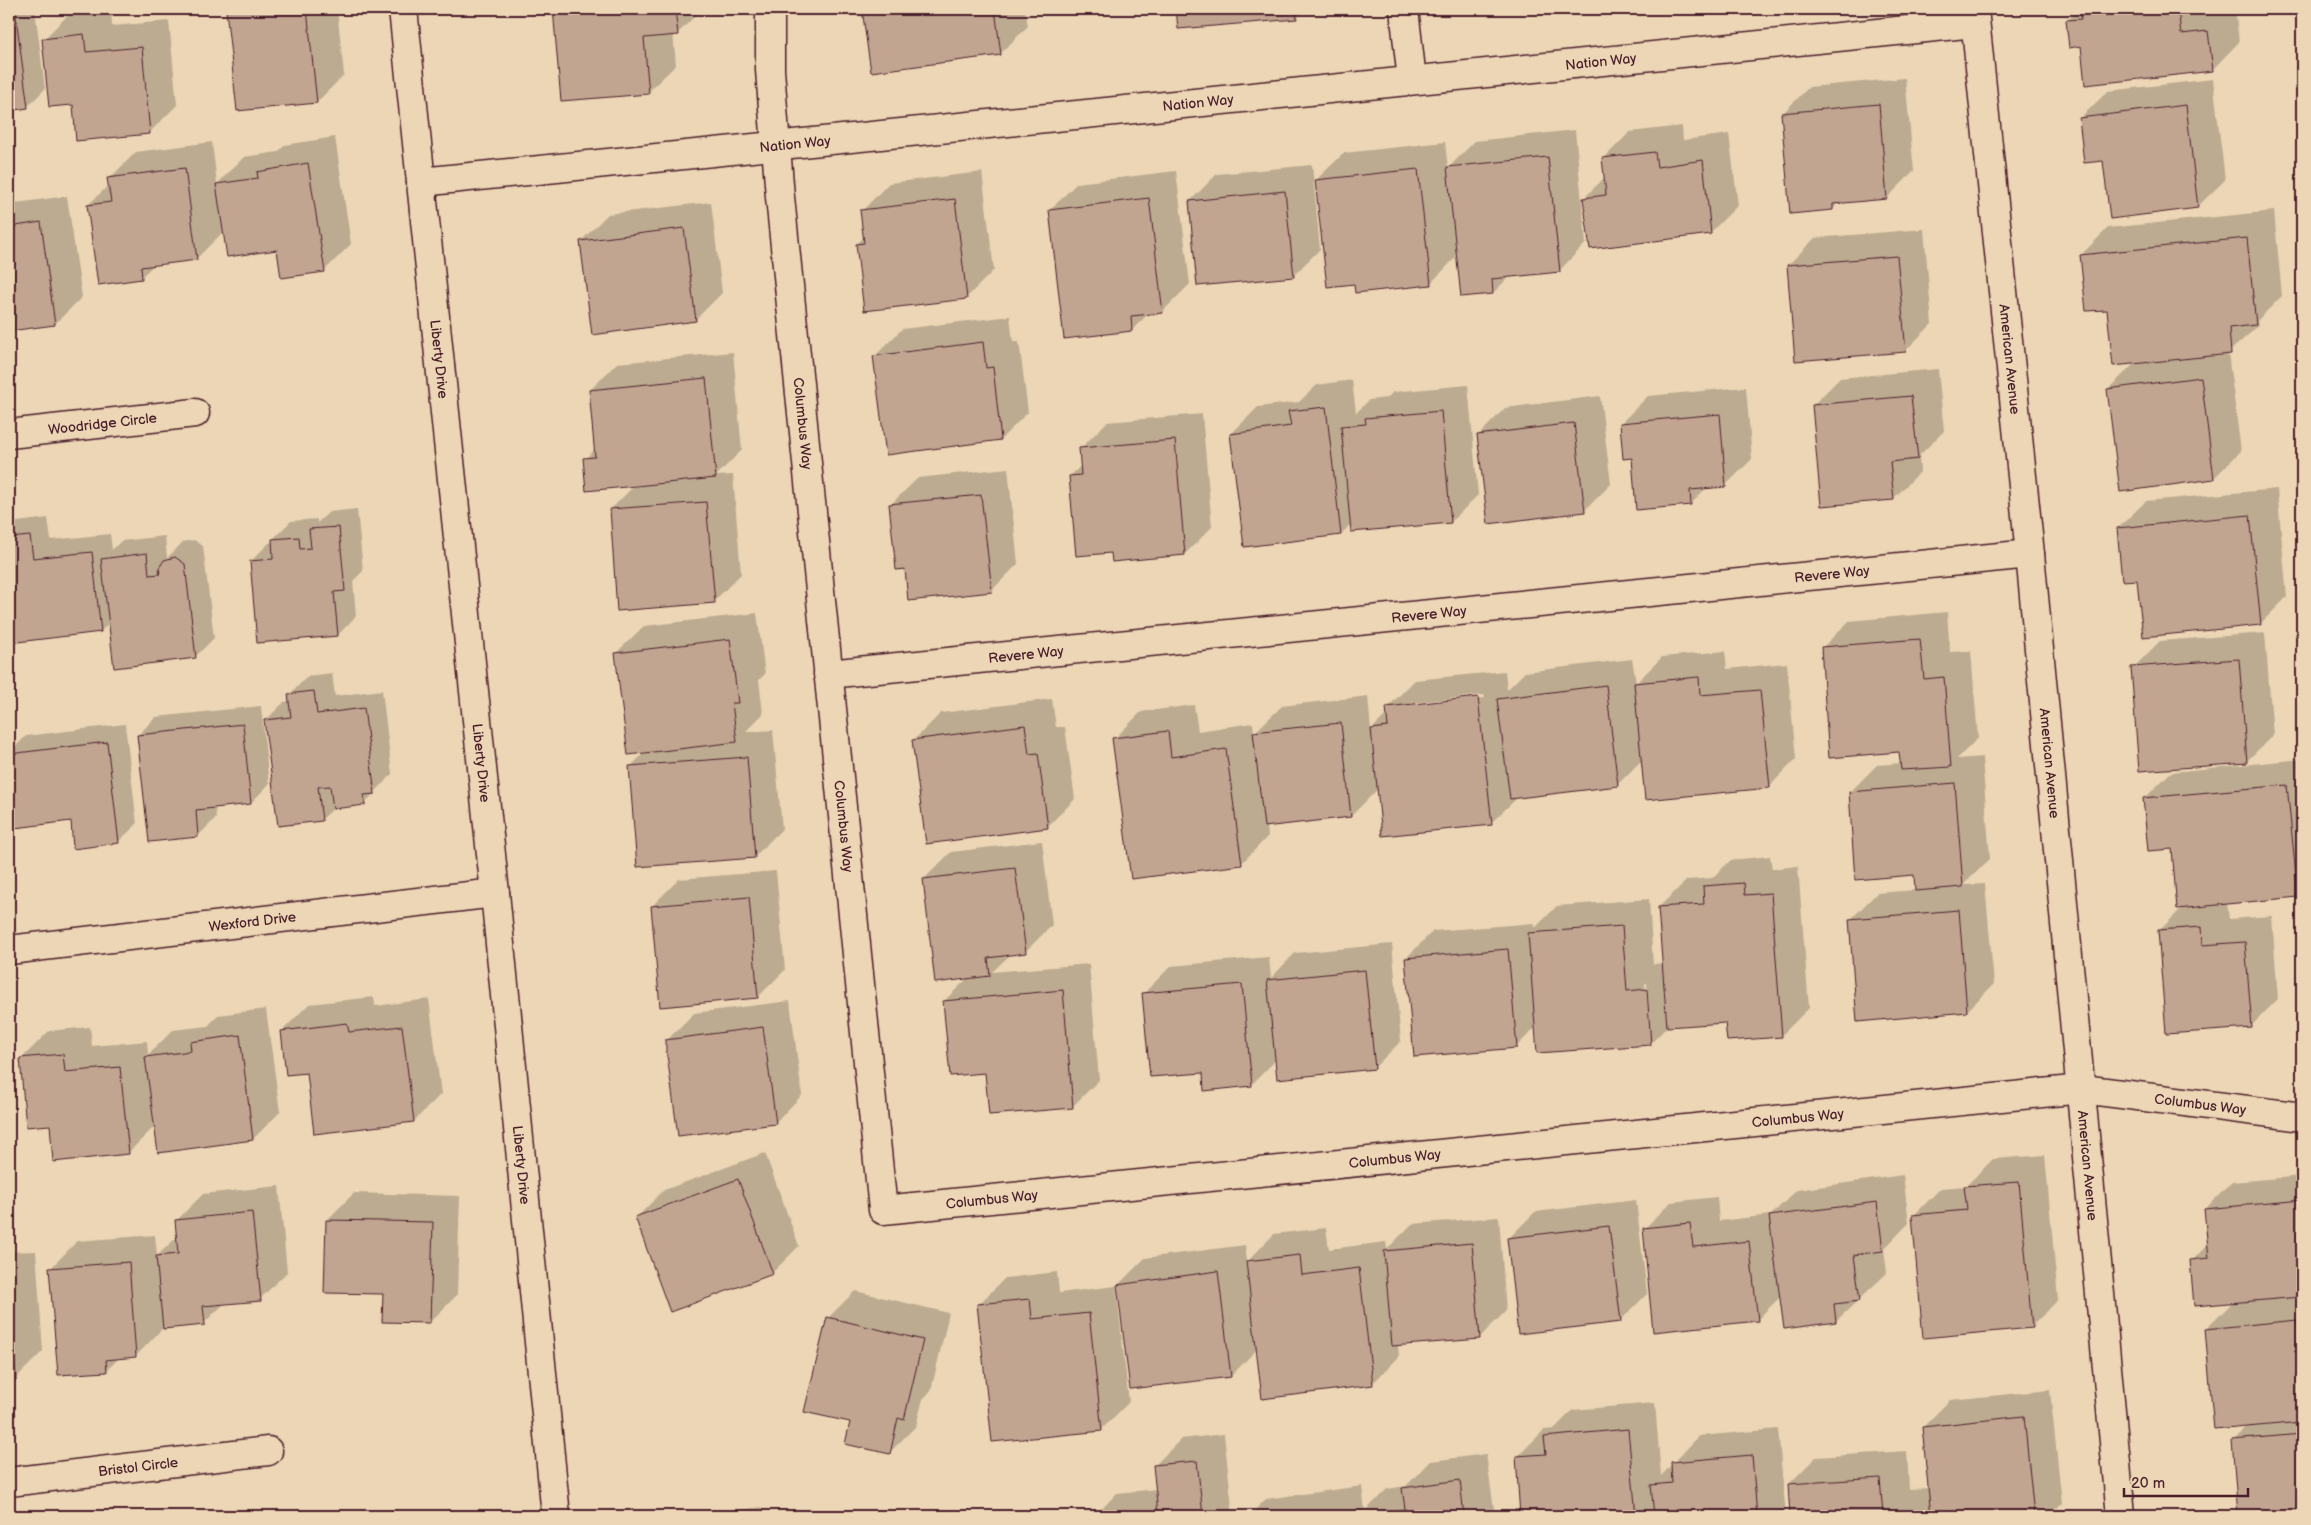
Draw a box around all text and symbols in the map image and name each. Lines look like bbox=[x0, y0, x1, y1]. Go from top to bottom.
street label: Nation Way bbox=[1564, 49, 1638, 73]
street label: Nation Way bbox=[1162, 90, 1235, 115]
street label: Nation Way bbox=[759, 132, 832, 156]
street label: American Avenue bbox=[1996, 303, 2024, 415]
street label: Liberty Drive bbox=[427, 319, 452, 399]
street label: Columbus Way bbox=[790, 377, 816, 471]
street label: Woodridge Circle bbox=[47, 409, 158, 438]
street label: Revere Way bbox=[1794, 561, 1871, 586]
street label: Revere Way bbox=[1391, 602, 1468, 626]
street label: Revere Way bbox=[988, 642, 1065, 666]
street label: American Avenue bbox=[2036, 707, 2063, 819]
street label: Liberty Drive bbox=[469, 723, 494, 803]
street label: Columbus Way bbox=[831, 779, 857, 874]
street label: Wexford Drive bbox=[208, 908, 297, 935]
street label: Columbus Way bbox=[2153, 1090, 2248, 1118]
street label: Columbus Way bbox=[1751, 1105, 1845, 1131]
street label: American Avenue bbox=[2074, 1109, 2102, 1221]
street label: Liberty Drive bbox=[509, 1125, 534, 1205]
street label: Columbus Way bbox=[1348, 1145, 1442, 1171]
street label: Columbus Way bbox=[945, 1186, 1039, 1212]
street label: Bristol Circle bbox=[97, 1453, 179, 1480]
scale bar bbox=[2124, 1465, 2247, 1497]
text: 20 m bbox=[2131, 1474, 2165, 1493]

